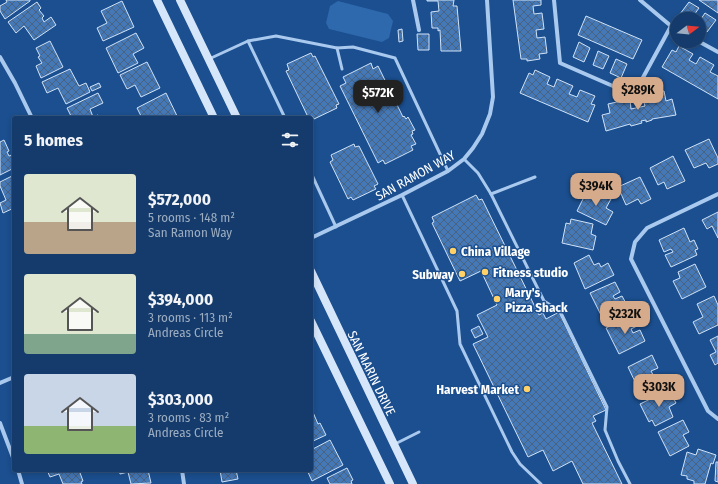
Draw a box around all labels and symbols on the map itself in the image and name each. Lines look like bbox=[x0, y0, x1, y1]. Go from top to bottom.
north arrow bbox=[670, 12, 706, 48]
pin: $289K bbox=[610, 77, 666, 111]
pin: $572K bbox=[350, 80, 406, 114]
street label: SAN RAMON WAY bbox=[373, 147, 458, 204]
pin: $394K bbox=[568, 173, 624, 207]
place label: China Village bbox=[461, 244, 531, 259]
marker: China Village bbox=[448, 246, 458, 256]
place label: Fitness studio bbox=[493, 265, 568, 280]
place label: Subway bbox=[412, 267, 455, 282]
marker: Fitness studio bbox=[480, 267, 490, 277]
marker: Subway bbox=[457, 269, 467, 279]
place label: Mary's Pizza Shack bbox=[505, 285, 568, 315]
marker: Mary's Pizza Shack bbox=[492, 294, 502, 304]
pin: $232K bbox=[597, 301, 653, 335]
street label: SAN MARIN DRIVE bbox=[345, 328, 399, 418]
pin: $303K bbox=[631, 374, 687, 408]
place label: Harvest Market bbox=[436, 382, 519, 397]
marker: Harvest Market bbox=[522, 384, 532, 394]

